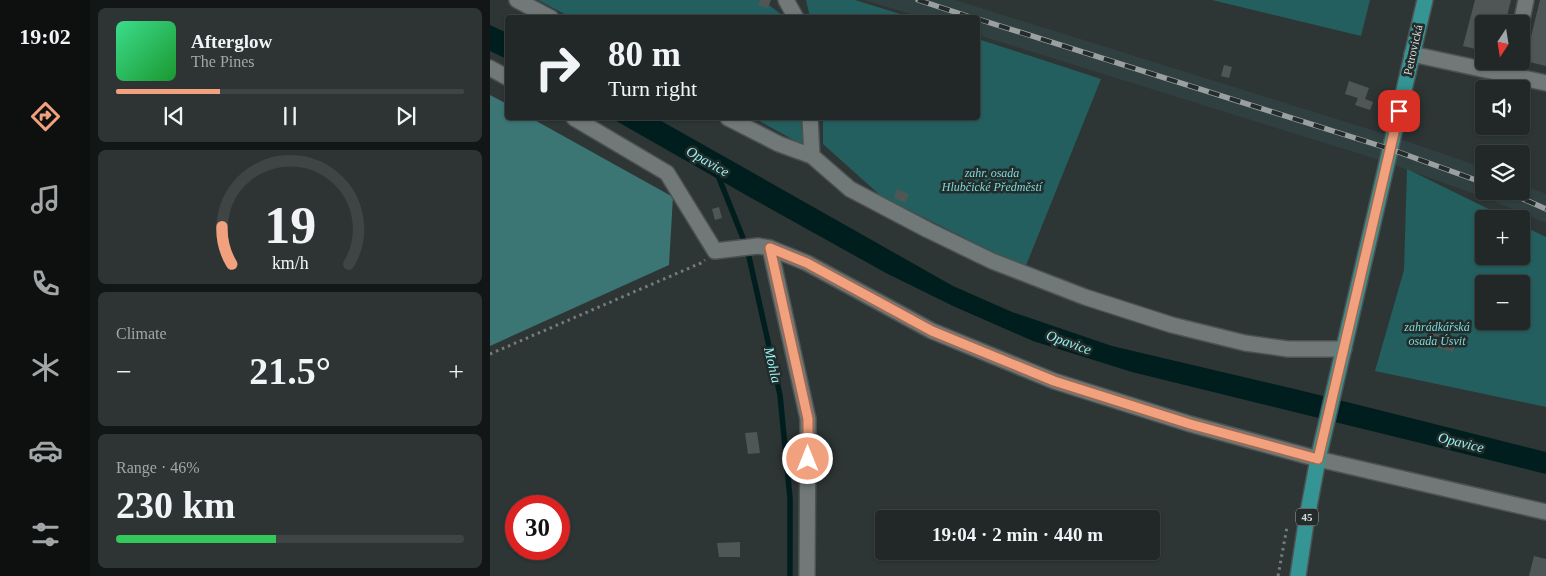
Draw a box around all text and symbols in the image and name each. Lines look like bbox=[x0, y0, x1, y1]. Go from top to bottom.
north arrow bbox=[1475, 15, 1530, 70]
map controls bbox=[1475, 15, 1530, 330]
street label: Petrovická bbox=[1400, 23, 1426, 77]
text: 19:02 bbox=[19, 24, 71, 49]
text: Afterglow bbox=[191, 31, 272, 52]
icon: right bbox=[525, 35, 590, 100]
text: 80 m bbox=[608, 35, 681, 74]
text: The Pines bbox=[191, 53, 255, 70]
text: Turn right bbox=[608, 76, 697, 101]
button: sound bbox=[1475, 80, 1530, 135]
pin bbox=[1378, 90, 1420, 132]
icon: arrive bbox=[1385, 97, 1413, 125]
icon: directions bbox=[28, 99, 63, 134]
icon: previous bbox=[160, 102, 188, 130]
icon: pause bbox=[276, 102, 304, 130]
icon: next bbox=[392, 102, 420, 130]
water label: Opavice bbox=[684, 143, 732, 180]
button: layers bbox=[1475, 145, 1530, 200]
park label: zahr. osada Hlubčické Předměstí bbox=[941, 166, 1044, 194]
icon: music bbox=[28, 182, 63, 217]
text: 19 bbox=[264, 197, 316, 254]
button: + bbox=[1475, 210, 1530, 265]
text: km/h bbox=[272, 253, 308, 273]
icon: phone bbox=[28, 266, 63, 301]
button: − bbox=[1475, 275, 1530, 330]
park label: zahrádkářská osada Úsvit bbox=[1403, 320, 1470, 348]
text: Climate bbox=[116, 325, 167, 342]
water label: Opavice bbox=[1044, 327, 1093, 357]
water label: Mohla bbox=[761, 345, 784, 385]
icon: climate bbox=[28, 350, 63, 385]
text: 21.5° bbox=[249, 350, 331, 392]
text: − bbox=[116, 356, 132, 387]
text: + bbox=[448, 356, 464, 387]
water label: Opavice bbox=[1436, 430, 1485, 455]
position arrow bbox=[781, 432, 833, 484]
icon: car bbox=[28, 433, 63, 468]
text: Range · 46% bbox=[116, 459, 200, 476]
text: 230 km bbox=[116, 484, 235, 526]
speed limit sign: 30 bbox=[505, 495, 570, 560]
road number: 45 bbox=[1296, 508, 1318, 526]
icon: filters bbox=[28, 517, 63, 552]
text: 19:04 · 2 min · 440 m bbox=[932, 524, 1103, 545]

